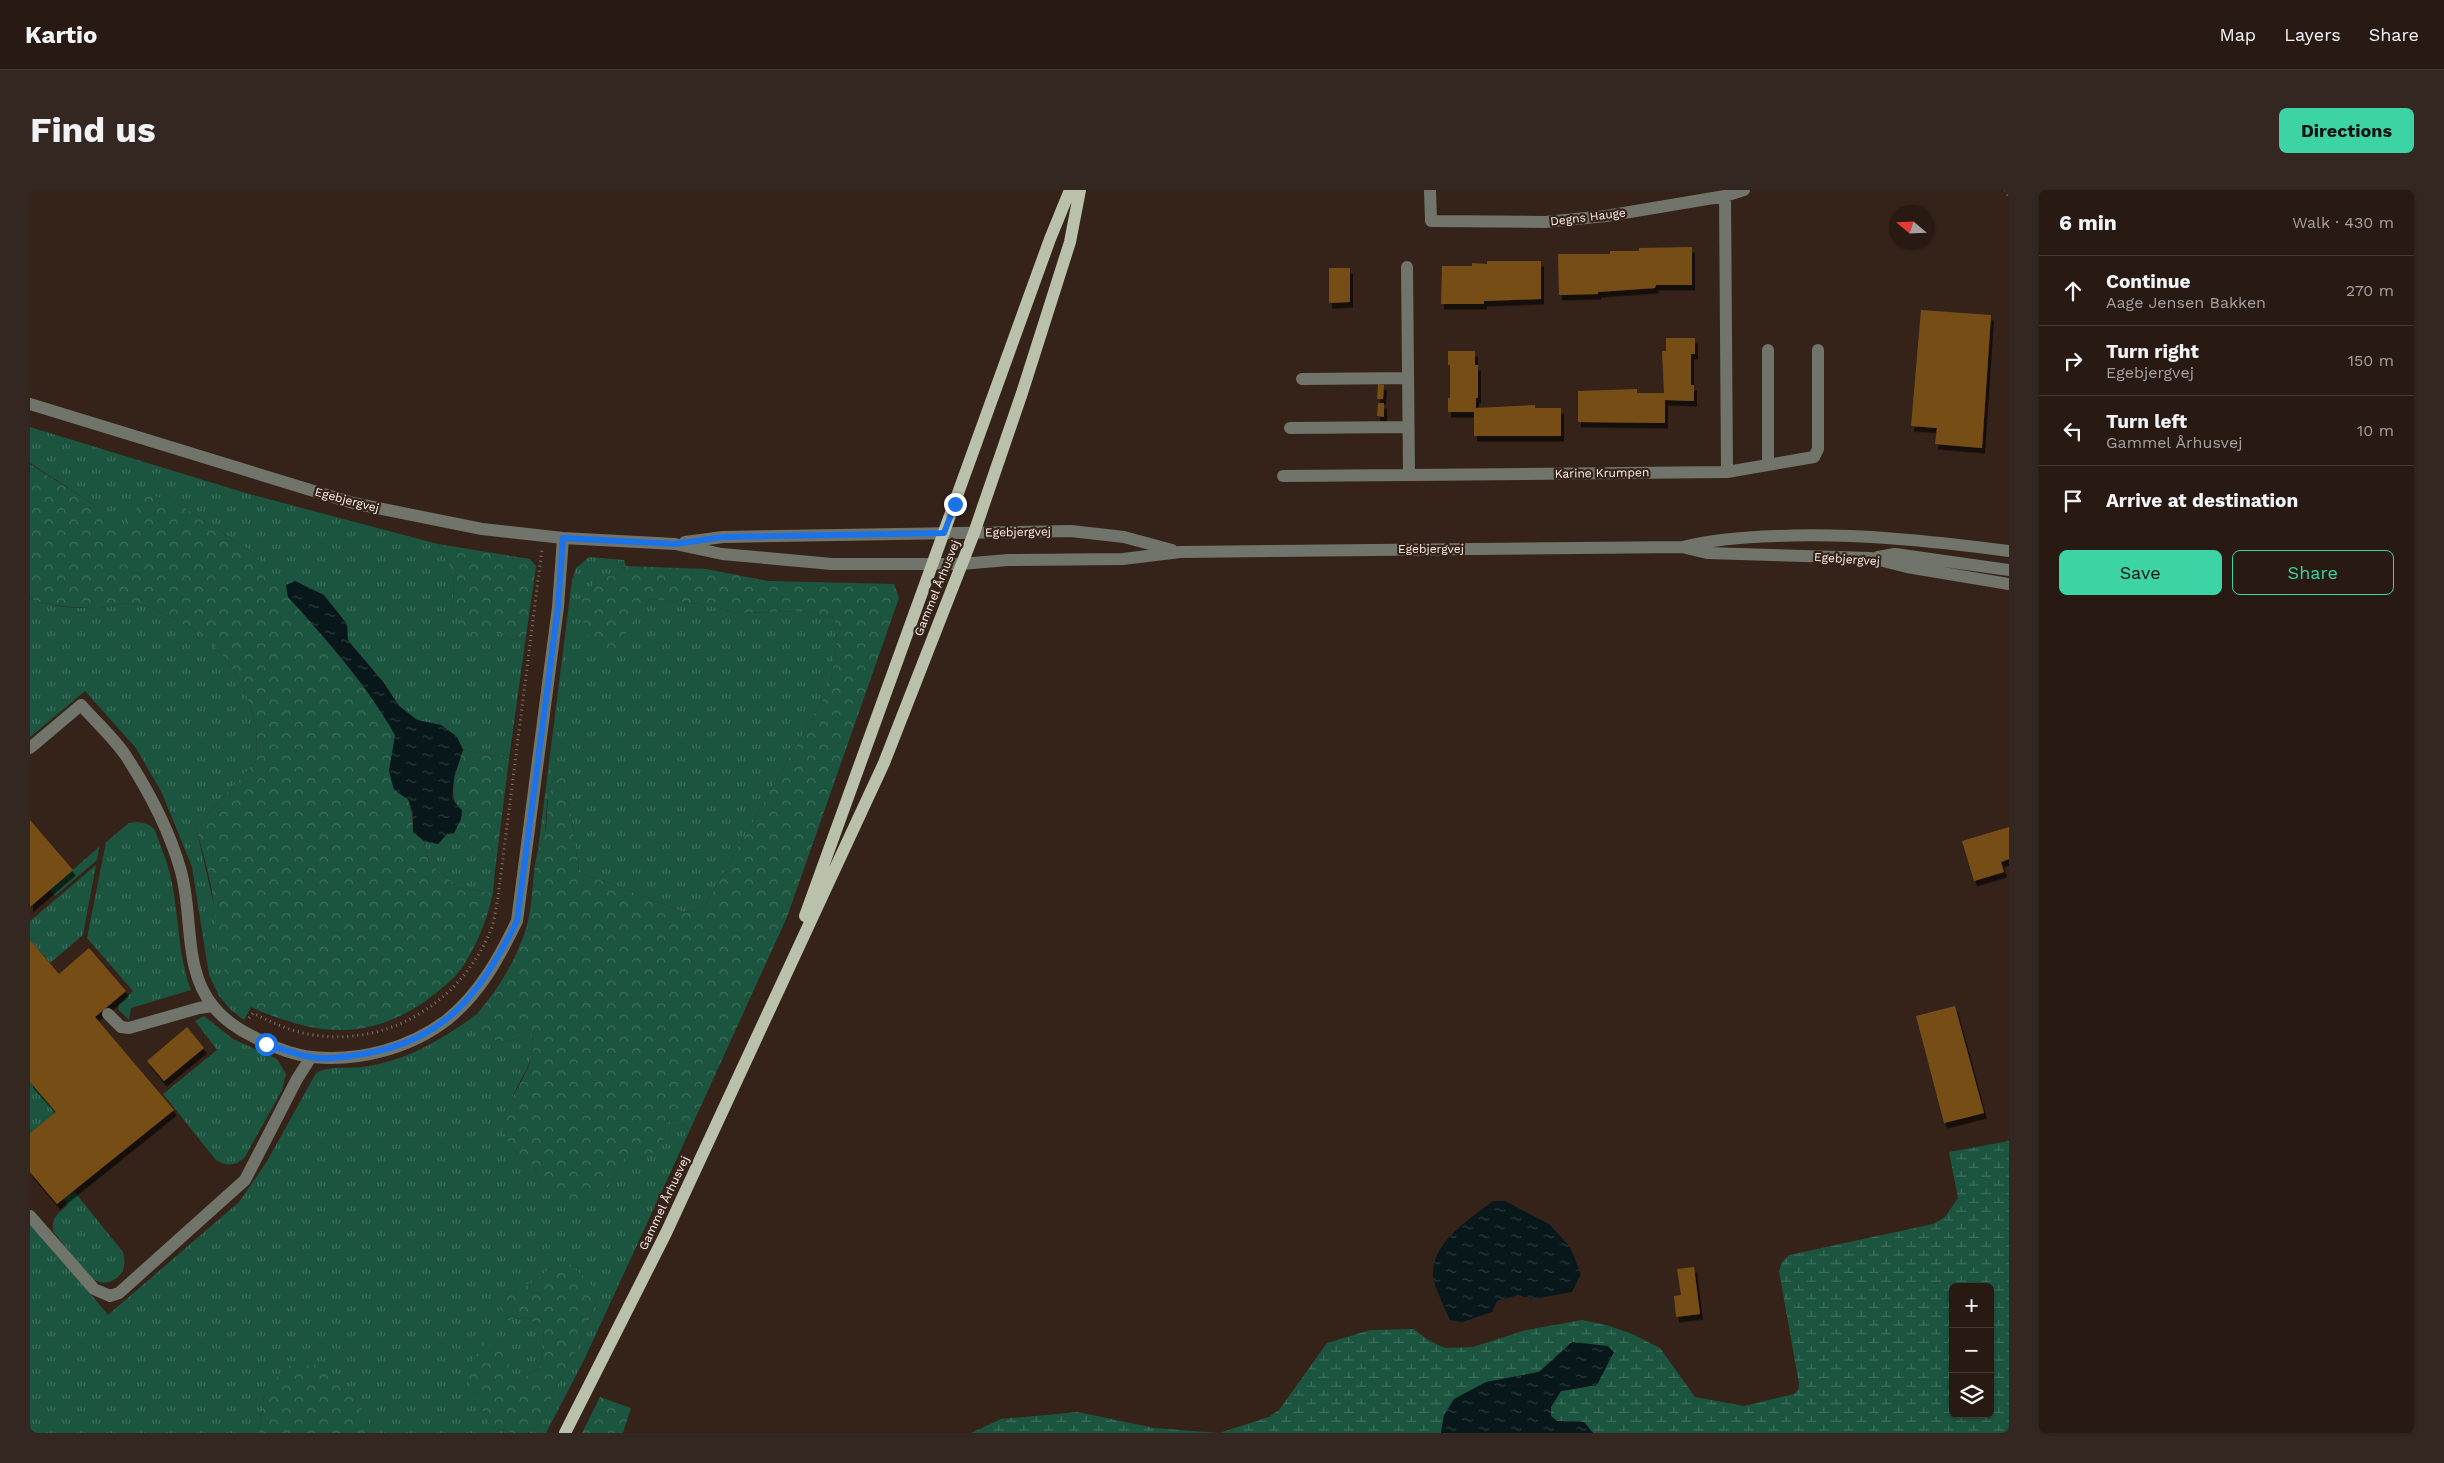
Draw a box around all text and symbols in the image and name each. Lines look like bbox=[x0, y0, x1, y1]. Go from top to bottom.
text: Kartio bbox=[25, 21, 97, 49]
text: Map bbox=[2219, 24, 2256, 45]
text: Layers bbox=[2284, 24, 2341, 45]
text: Share bbox=[2369, 24, 2419, 45]
button: Directions bbox=[2279, 108, 2414, 153]
text: Find us bbox=[30, 109, 156, 151]
street label: Degns Hauge bbox=[1549, 205, 1627, 229]
north arrow bbox=[1889, 205, 1934, 250]
text: 6 min bbox=[2059, 210, 2117, 235]
text: Walk · 430 m bbox=[2292, 213, 2394, 232]
text: Continue bbox=[2106, 270, 2190, 293]
icon: ahead bbox=[2059, 277, 2087, 305]
text: 270 m bbox=[2346, 281, 2394, 300]
text: Aage Jensen Bakken bbox=[2106, 293, 2266, 312]
text: Turn right bbox=[2106, 340, 2199, 363]
icon: right bbox=[2059, 347, 2087, 375]
text: 150 m bbox=[2348, 351, 2394, 370]
text: Egebjergvej bbox=[2106, 363, 2194, 382]
text: Turn left bbox=[2106, 410, 2187, 433]
icon: left bbox=[2059, 417, 2087, 445]
text: 10 m bbox=[2357, 421, 2394, 440]
text: Gammel Århusvej bbox=[2106, 433, 2242, 452]
street label: Karine Krumpen bbox=[1555, 465, 1649, 481]
street label: Egebjergvej bbox=[313, 485, 381, 515]
icon: arrive bbox=[2059, 487, 2087, 515]
text: Arrive at destination bbox=[2106, 489, 2298, 512]
route end bbox=[944, 493, 967, 516]
street label: Egebjergvej bbox=[985, 524, 1051, 540]
street label: Gammel Århusvej bbox=[911, 538, 963, 638]
street label: Egebjergvej bbox=[1398, 542, 1464, 556]
street label: Egebjergvej bbox=[1814, 550, 1880, 568]
button: Save bbox=[2059, 550, 2222, 595]
button: Share bbox=[2232, 550, 2394, 595]
route start bbox=[255, 1033, 278, 1056]
street label: Gammel Århusvej bbox=[636, 1154, 692, 1252]
map controls bbox=[1949, 1283, 1994, 1418]
button: + bbox=[1949, 1283, 1994, 1328]
button: − bbox=[1949, 1328, 1994, 1373]
button: layers bbox=[1949, 1373, 1994, 1418]

